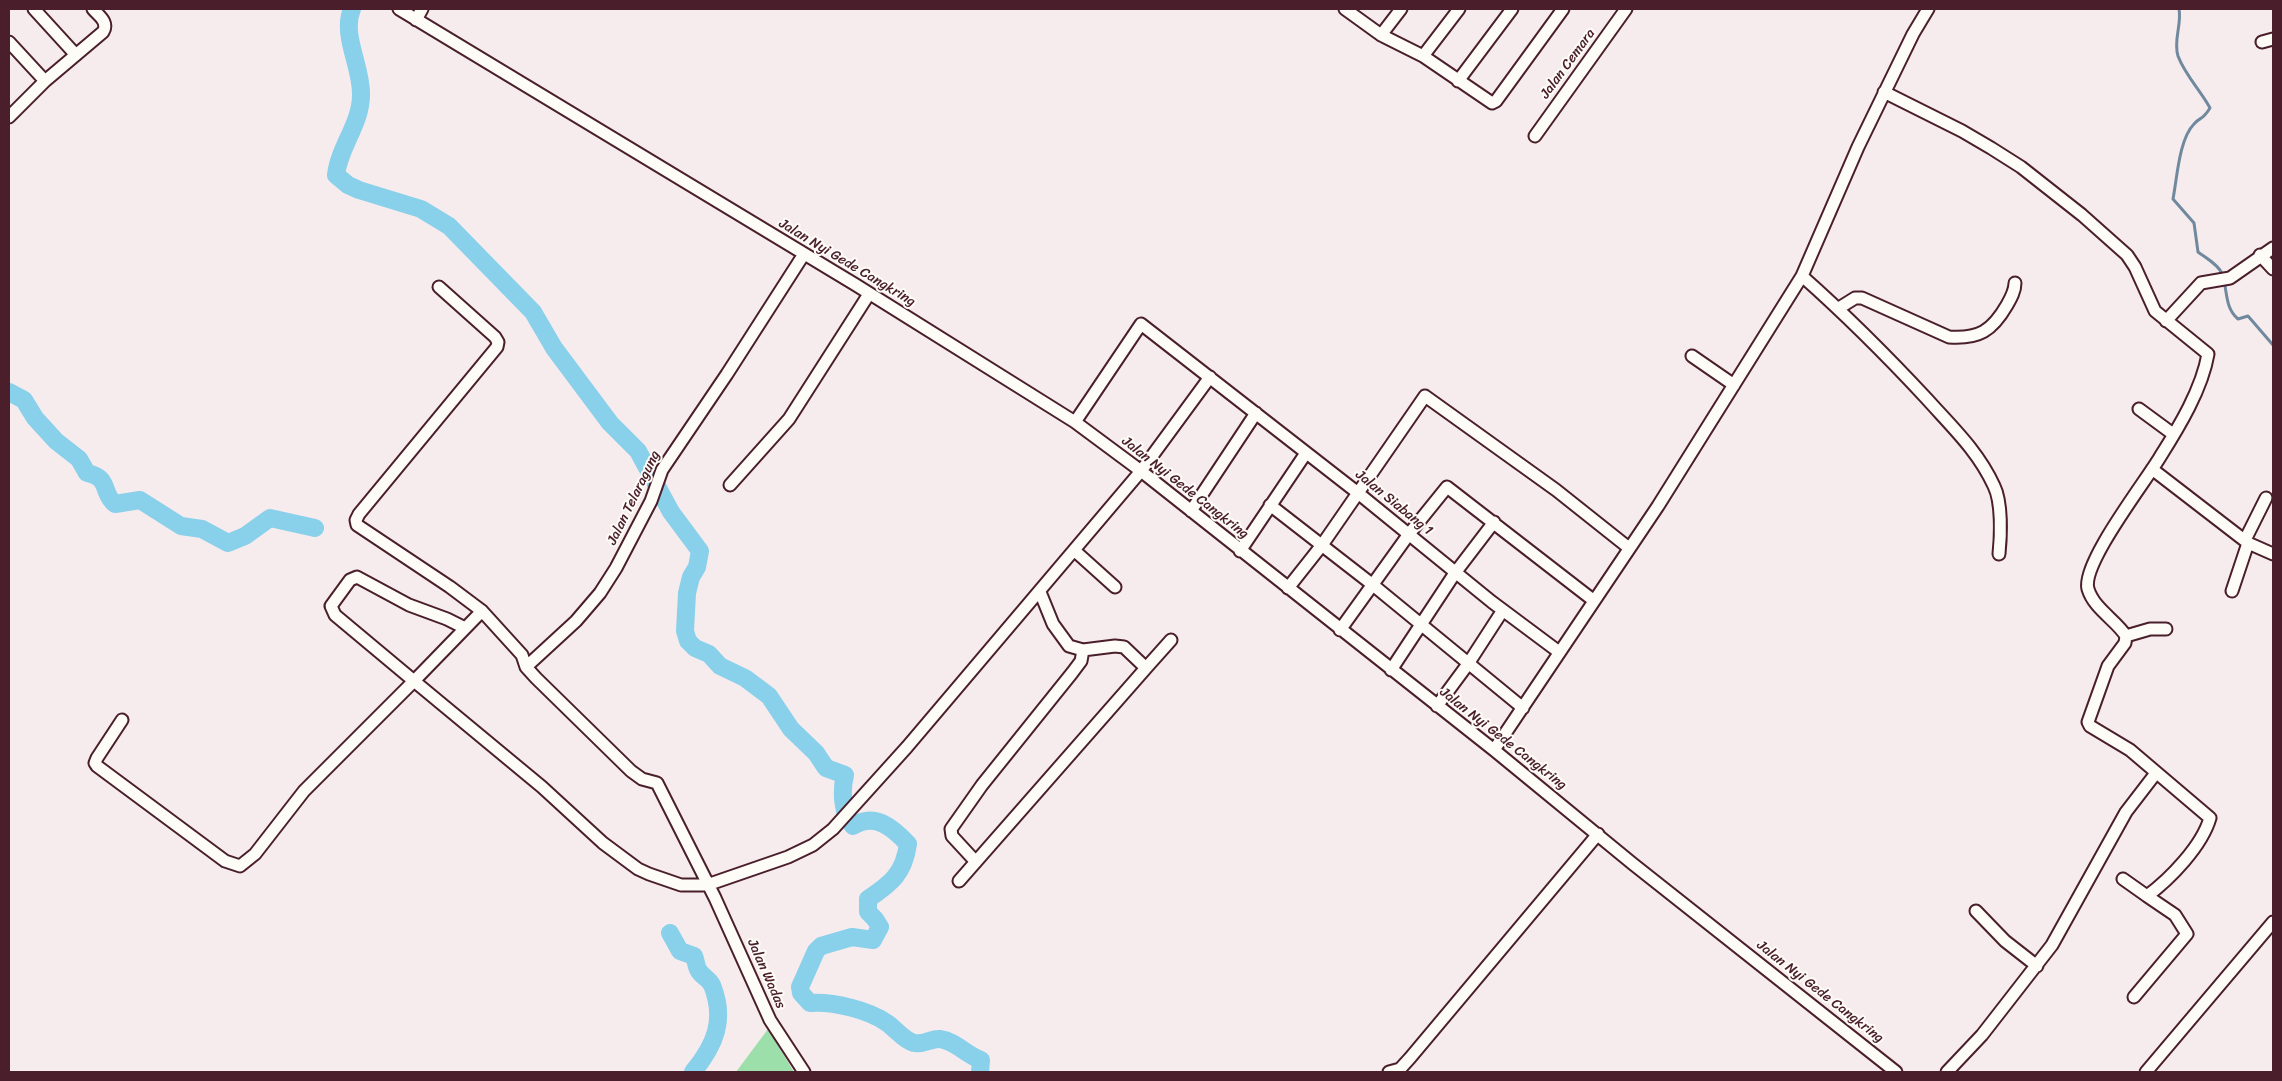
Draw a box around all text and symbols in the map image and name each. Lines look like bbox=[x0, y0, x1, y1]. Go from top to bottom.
street label: Jalan Cemara bbox=[1537, 26, 1599, 102]
street label: Jalan Nyi Gede Cangkring bbox=[776, 216, 918, 310]
street label: Jalan Nyi Gede Cangkring bbox=[1118, 433, 1252, 543]
street label: Jalan Telaragung bbox=[604, 448, 664, 548]
street label: Jalan Siabang 1 bbox=[1352, 467, 1436, 539]
street label: Jalan Nyi Gede Cangkring bbox=[1436, 684, 1570, 794]
street label: Jalan Wadas bbox=[743, 937, 789, 1011]
street label: Jalan Nyi Gede Cangkring bbox=[1753, 937, 1887, 1047]

